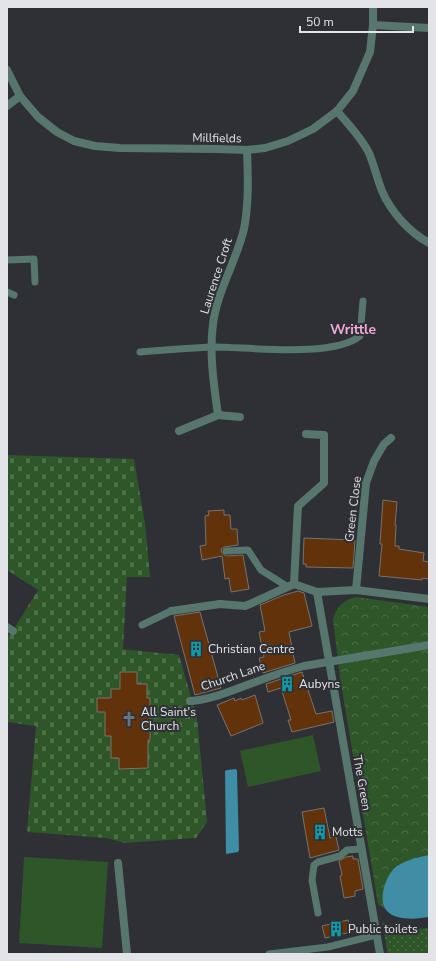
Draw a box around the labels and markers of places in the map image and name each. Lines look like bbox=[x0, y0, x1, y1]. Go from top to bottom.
building icon: Christian Centre bbox=[187, 640, 205, 658]
place label: Christian Centre bbox=[208, 641, 295, 657]
building icon: Aubyns bbox=[278, 675, 296, 693]
place label: Aubyns bbox=[299, 676, 340, 692]
place label: All Saint's Church bbox=[141, 704, 196, 734]
church icon: All Saint's Church bbox=[120, 710, 138, 728]
building icon: Motts bbox=[311, 823, 329, 841]
place label: Motts bbox=[332, 824, 363, 840]
building icon: Public toilets bbox=[327, 920, 345, 938]
place label: Public toilets bbox=[348, 921, 418, 937]

